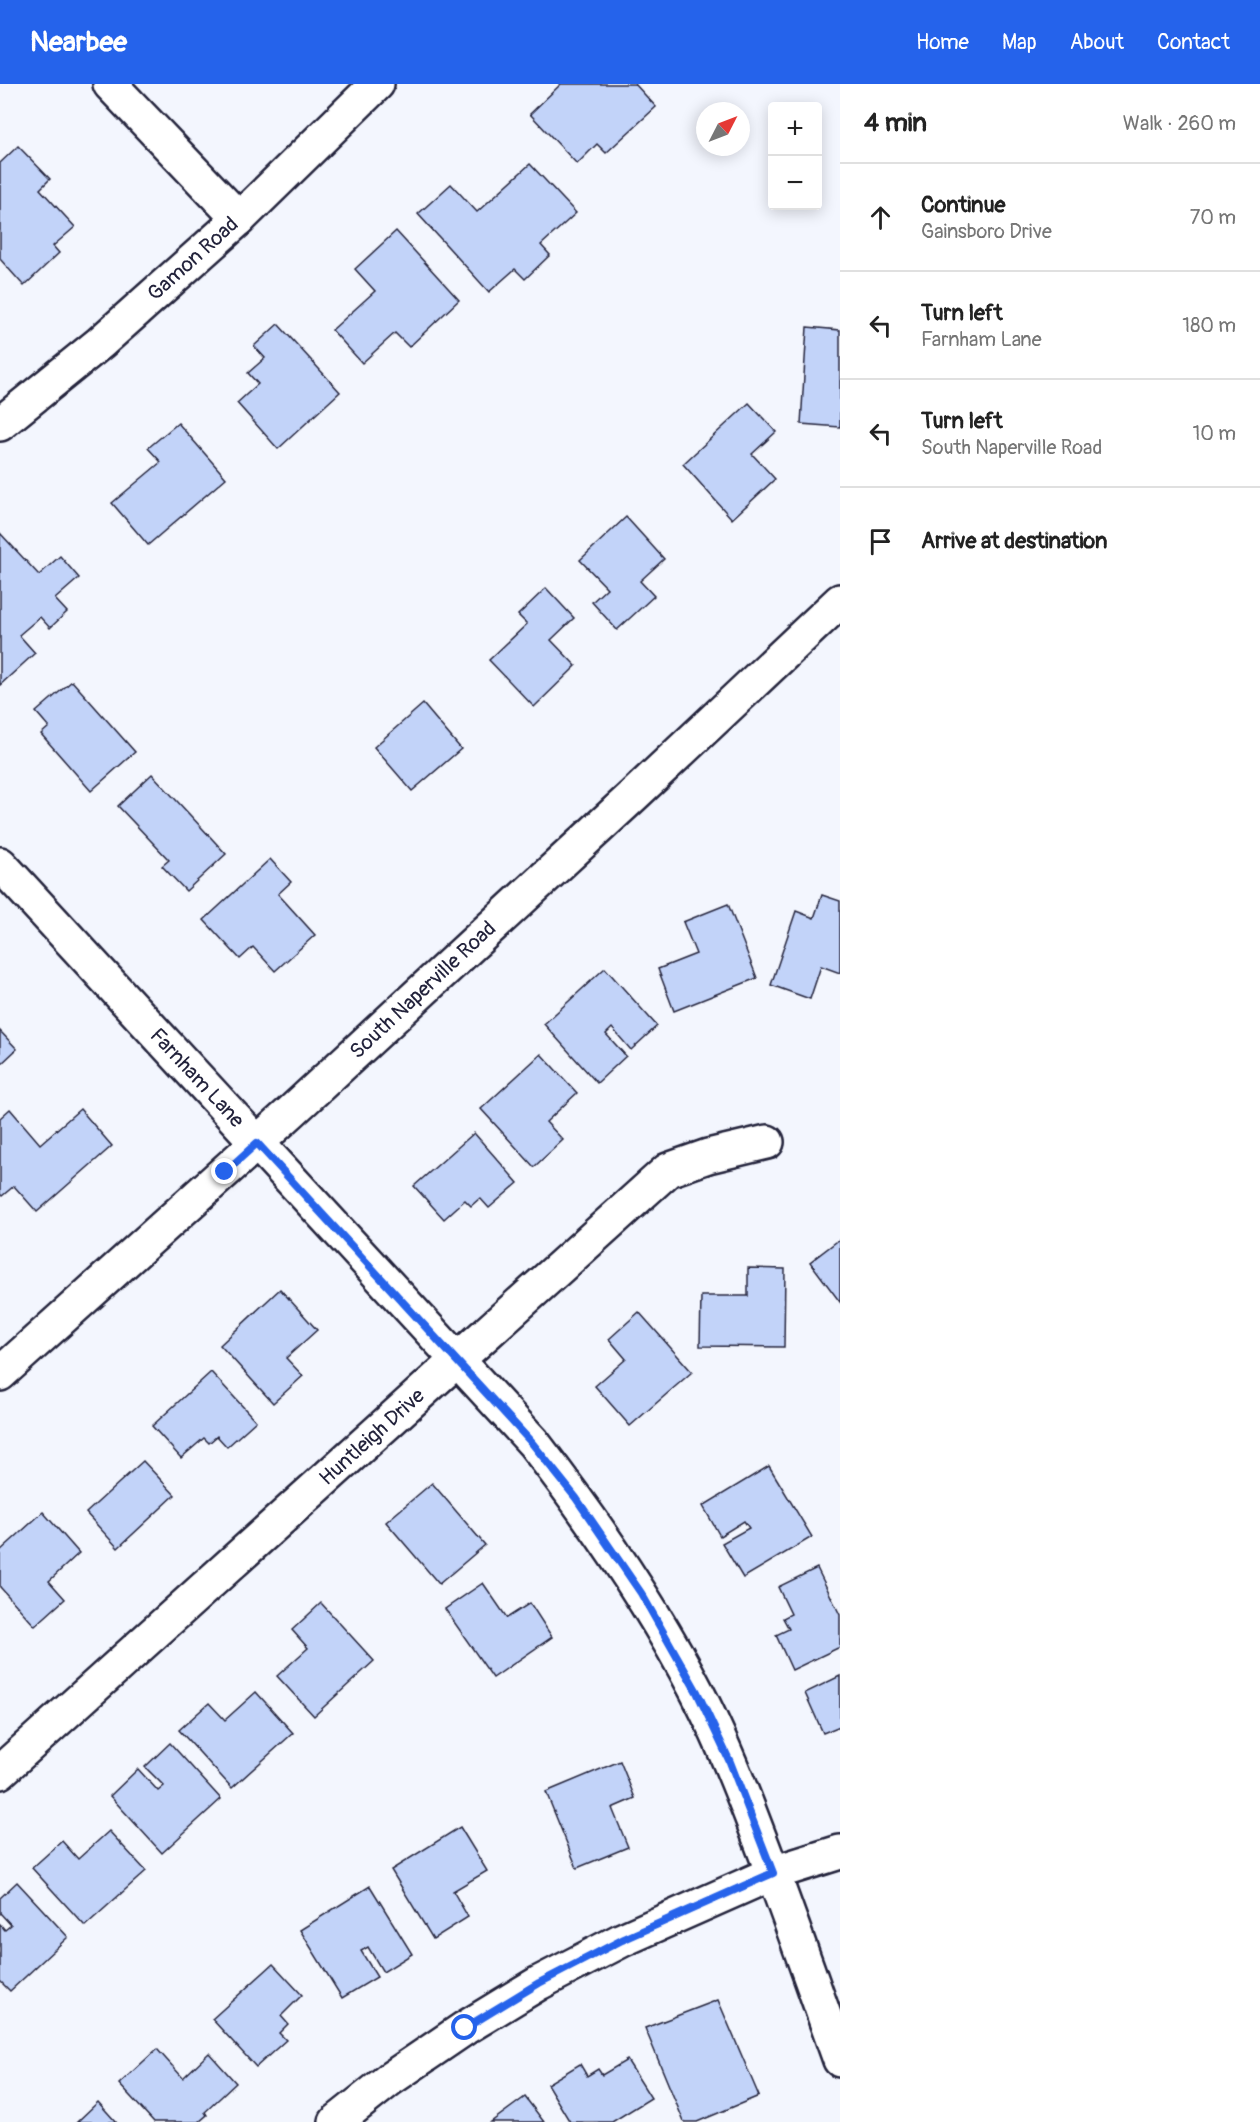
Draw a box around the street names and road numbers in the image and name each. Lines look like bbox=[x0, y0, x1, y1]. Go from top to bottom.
street label: Gamon Road bbox=[142, 211, 244, 307]
street label: South Naperville Road bbox=[344, 915, 502, 1065]
street label: Farnham Lane bbox=[144, 1023, 250, 1134]
street label: Huntleigh Drive bbox=[314, 1382, 431, 1492]

